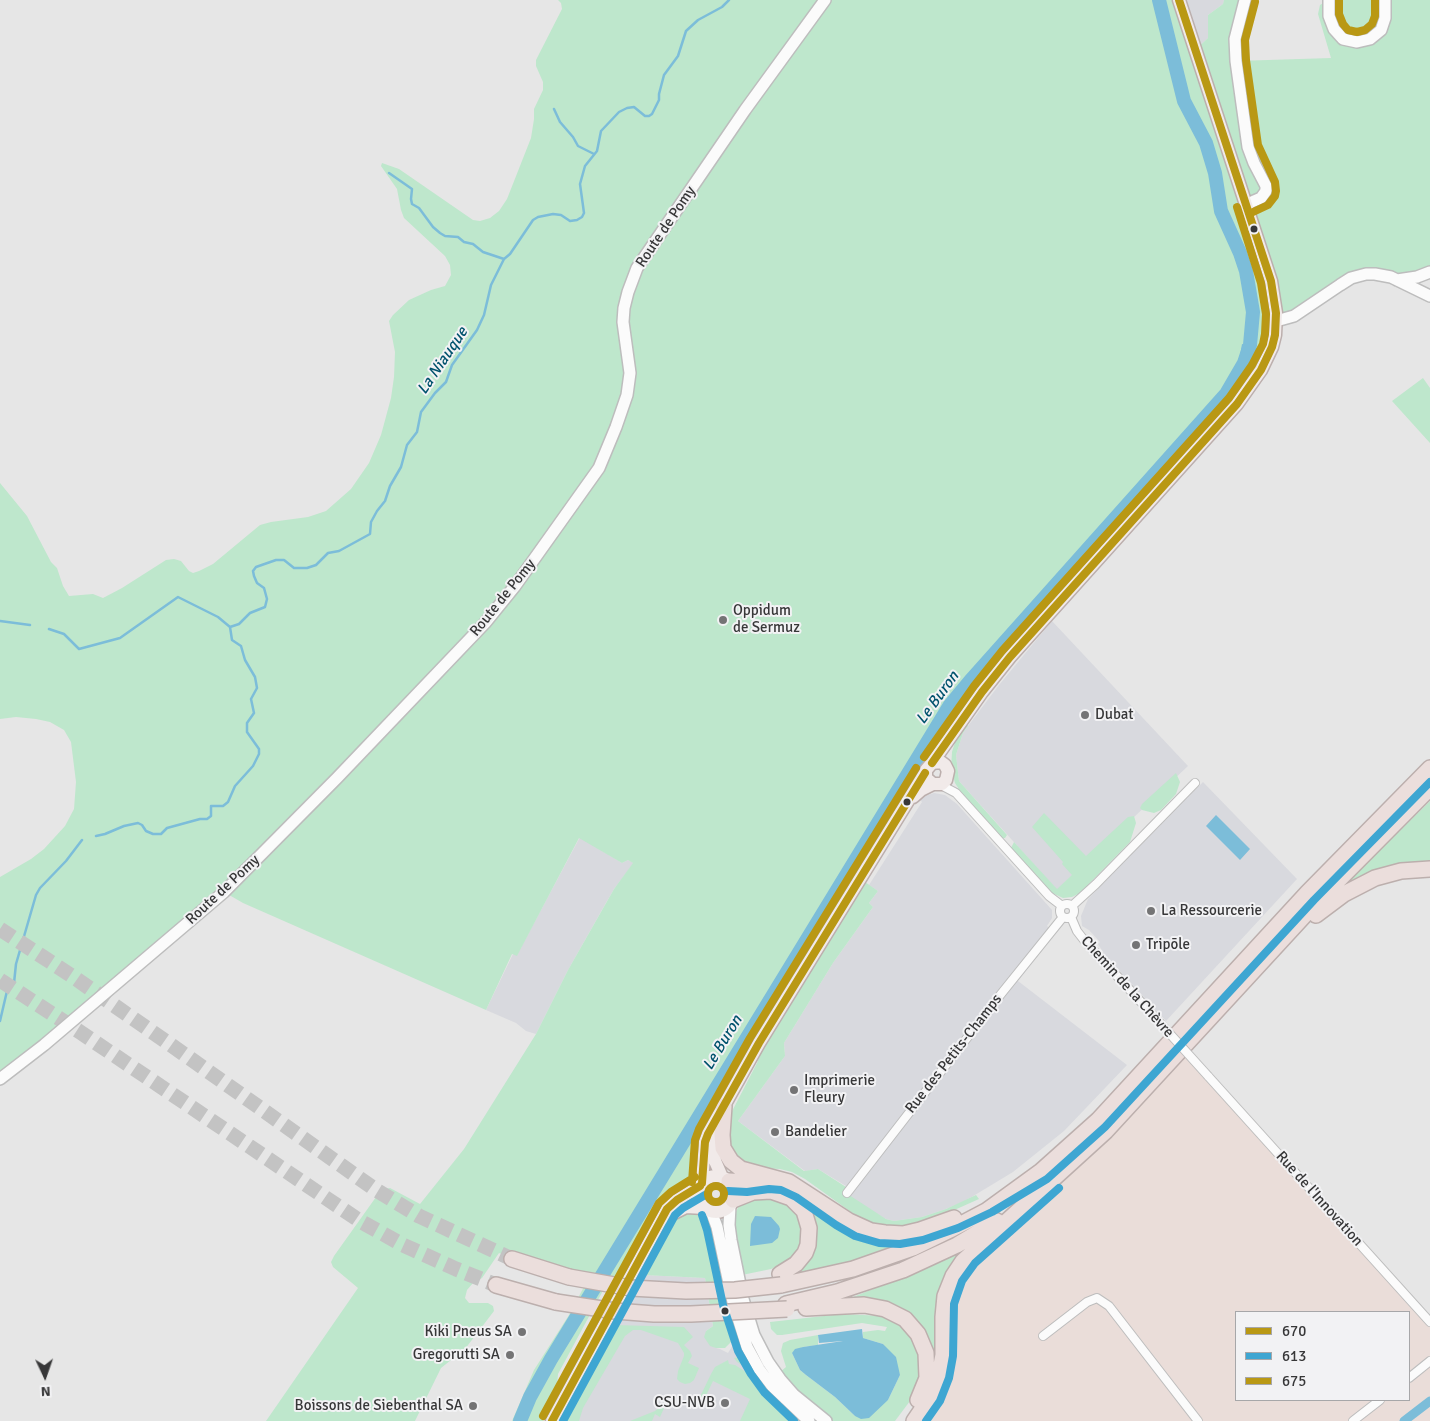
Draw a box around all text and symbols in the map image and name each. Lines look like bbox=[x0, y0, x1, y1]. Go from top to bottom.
street label: Route de Pomy bbox=[632, 183, 700, 271]
unlabelled marker bbox=[1249, 224, 1259, 234]
water label: La Niauque bbox=[413, 324, 473, 398]
street label: Route de Pomy bbox=[466, 556, 540, 640]
place label: Oppidum de Sermuz bbox=[733, 602, 800, 637]
marker: Oppidum de Sermuz bbox=[717, 614, 729, 626]
water label: Le Buron bbox=[912, 668, 964, 728]
place label: Dubat bbox=[1095, 706, 1134, 724]
marker: Dubat bbox=[1079, 709, 1091, 721]
unlabelled marker bbox=[902, 797, 912, 807]
street label: Route de Pomy bbox=[182, 851, 264, 929]
place label: La Ressourcerie bbox=[1161, 902, 1262, 920]
marker: La Ressourcerie bbox=[1145, 905, 1157, 917]
street label: Chemin de la Chèvre bbox=[1077, 933, 1177, 1041]
place label: Tripōle bbox=[1146, 936, 1190, 954]
marker: Tripōle bbox=[1130, 939, 1142, 951]
street label: Rue des Petits-Champs bbox=[902, 991, 1006, 1117]
water label: Le Buron bbox=[699, 1012, 747, 1074]
place label: Imprimerie Fleury bbox=[804, 1072, 875, 1107]
marker: Imprimerie Fleury bbox=[788, 1084, 800, 1096]
place label: Bandelier bbox=[785, 1123, 847, 1141]
marker: Bandelier bbox=[769, 1126, 781, 1138]
street label: Rue de l'Innovation bbox=[1272, 1148, 1366, 1250]
unlabelled marker bbox=[720, 1306, 730, 1316]
legend bbox=[1235, 1311, 1410, 1401]
text: 670 bbox=[1282, 1322, 1306, 1340]
place label: Kiki Pneus SA bbox=[425, 1323, 512, 1341]
marker: Kiki Pneus SA bbox=[516, 1326, 528, 1338]
place label: Gregorutti SA bbox=[413, 1346, 500, 1364]
text: 613 bbox=[1282, 1347, 1306, 1365]
marker: Gregorutti SA bbox=[504, 1349, 516, 1361]
north arrow bbox=[20, 1351, 70, 1401]
text: 675 bbox=[1282, 1372, 1306, 1390]
text: N bbox=[40, 1383, 51, 1400]
place label: CSU-NVB bbox=[654, 1394, 715, 1412]
place label: Boissons de Siebenthal SA bbox=[295, 1397, 463, 1415]
marker: CSU-NVB bbox=[719, 1397, 731, 1409]
marker: Boissons de Siebenthal SA bbox=[467, 1400, 479, 1412]

